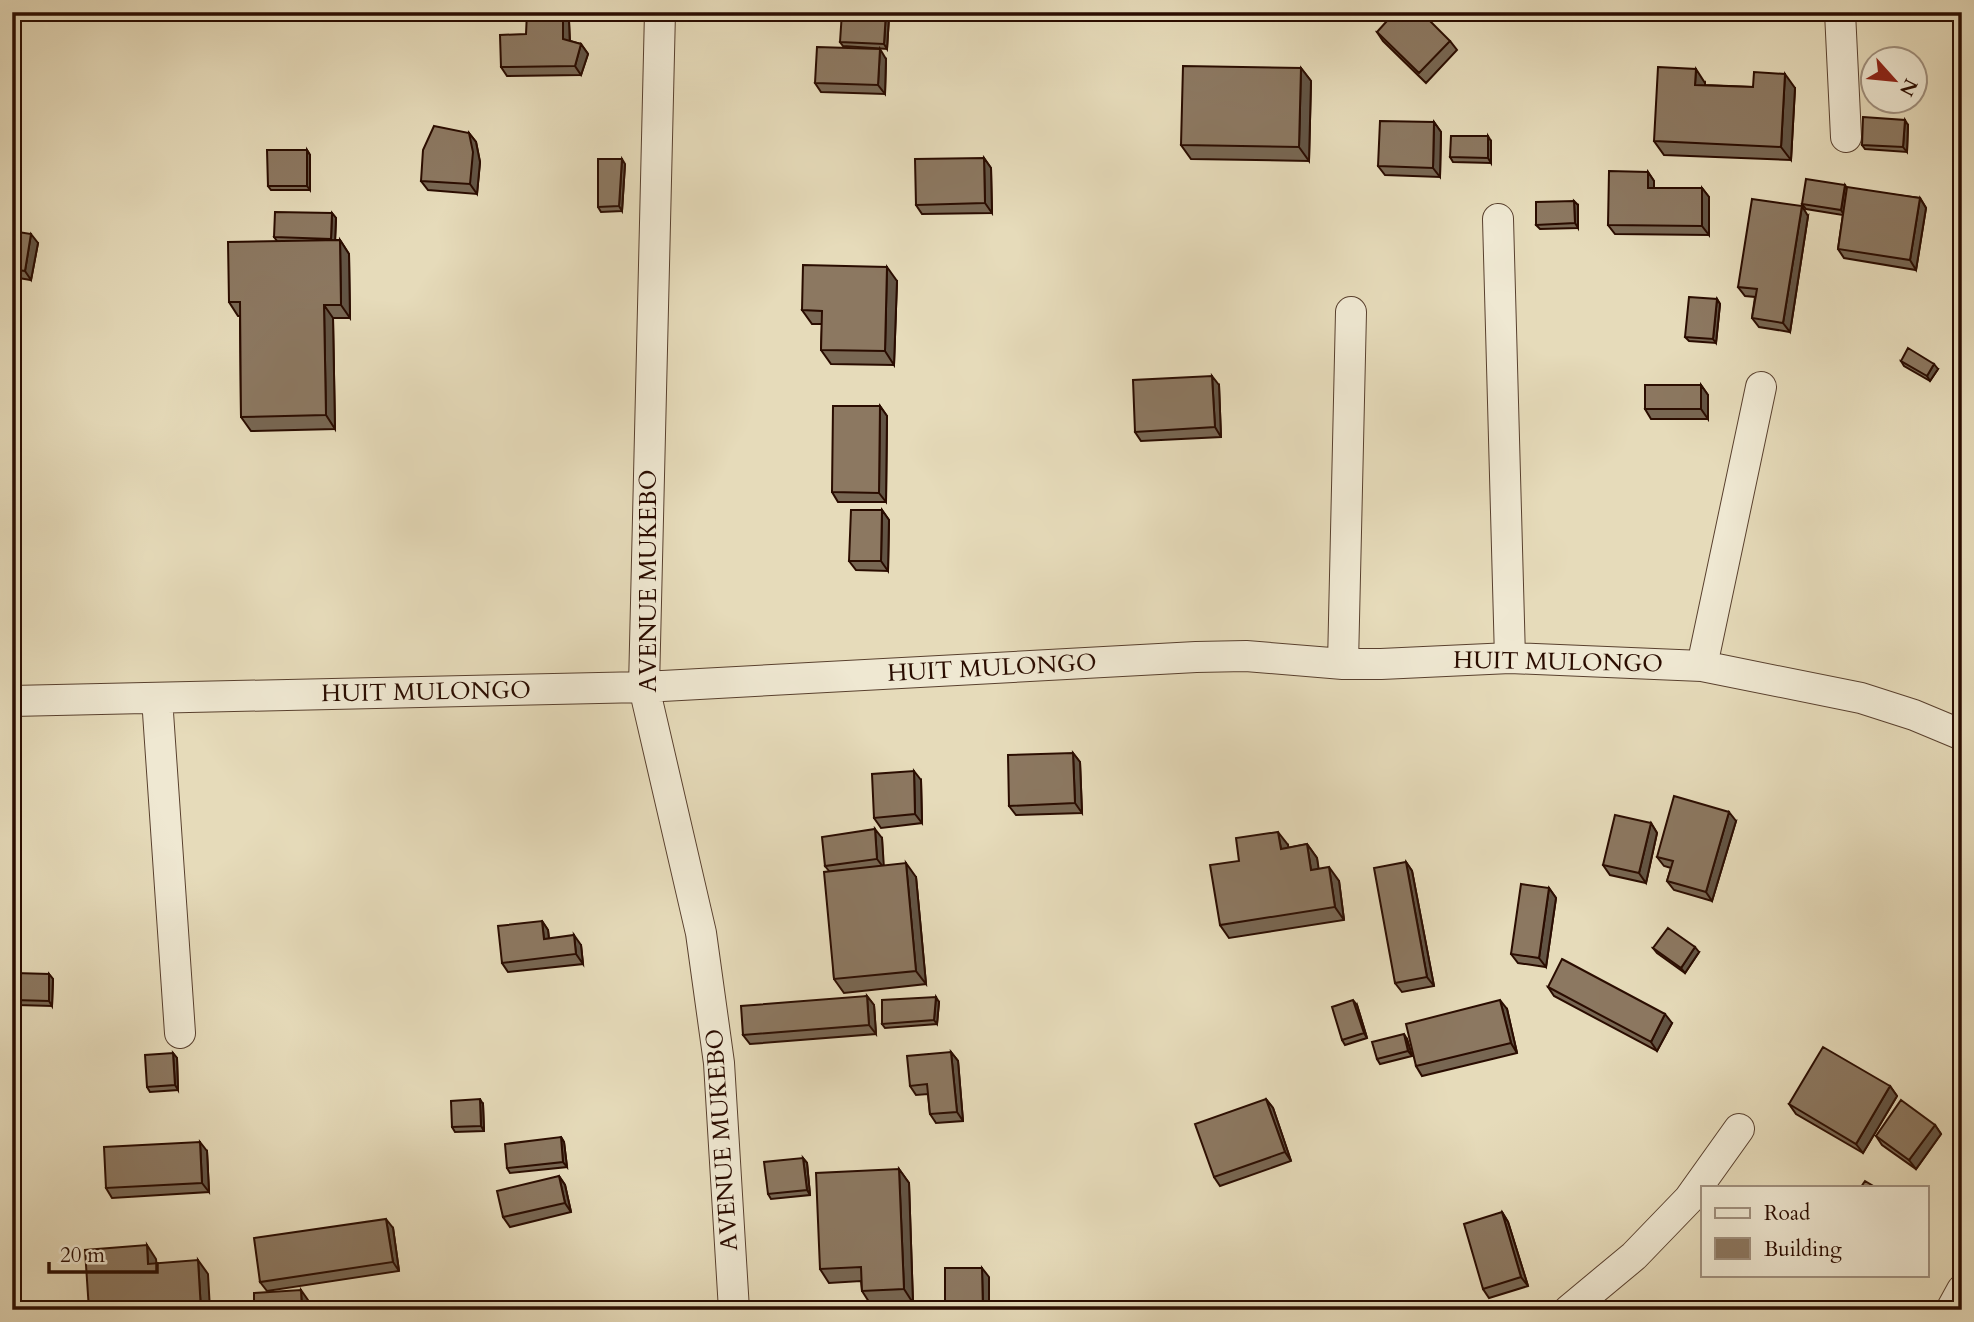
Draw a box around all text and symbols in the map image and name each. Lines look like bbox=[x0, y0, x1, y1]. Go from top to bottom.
north arrow bbox=[1858, 46, 1928, 116]
text: N bbox=[1893, 74, 1924, 101]
street label: AVENUE MUKEBO bbox=[632, 470, 665, 692]
street label: HUIT MULONGO bbox=[1453, 644, 1663, 680]
street label: HUIT MULONGO bbox=[886, 646, 1098, 690]
street label: HUIT MULONGO bbox=[321, 674, 531, 710]
street label: AVENUE MUKEBO bbox=[698, 1028, 746, 1252]
legend bbox=[1701, 1186, 1928, 1276]
text: Road bbox=[1764, 1199, 1810, 1228]
scale bar bbox=[49, 1231, 158, 1275]
text: Building bbox=[1764, 1235, 1842, 1264]
text: 20 m bbox=[60, 1241, 105, 1270]

